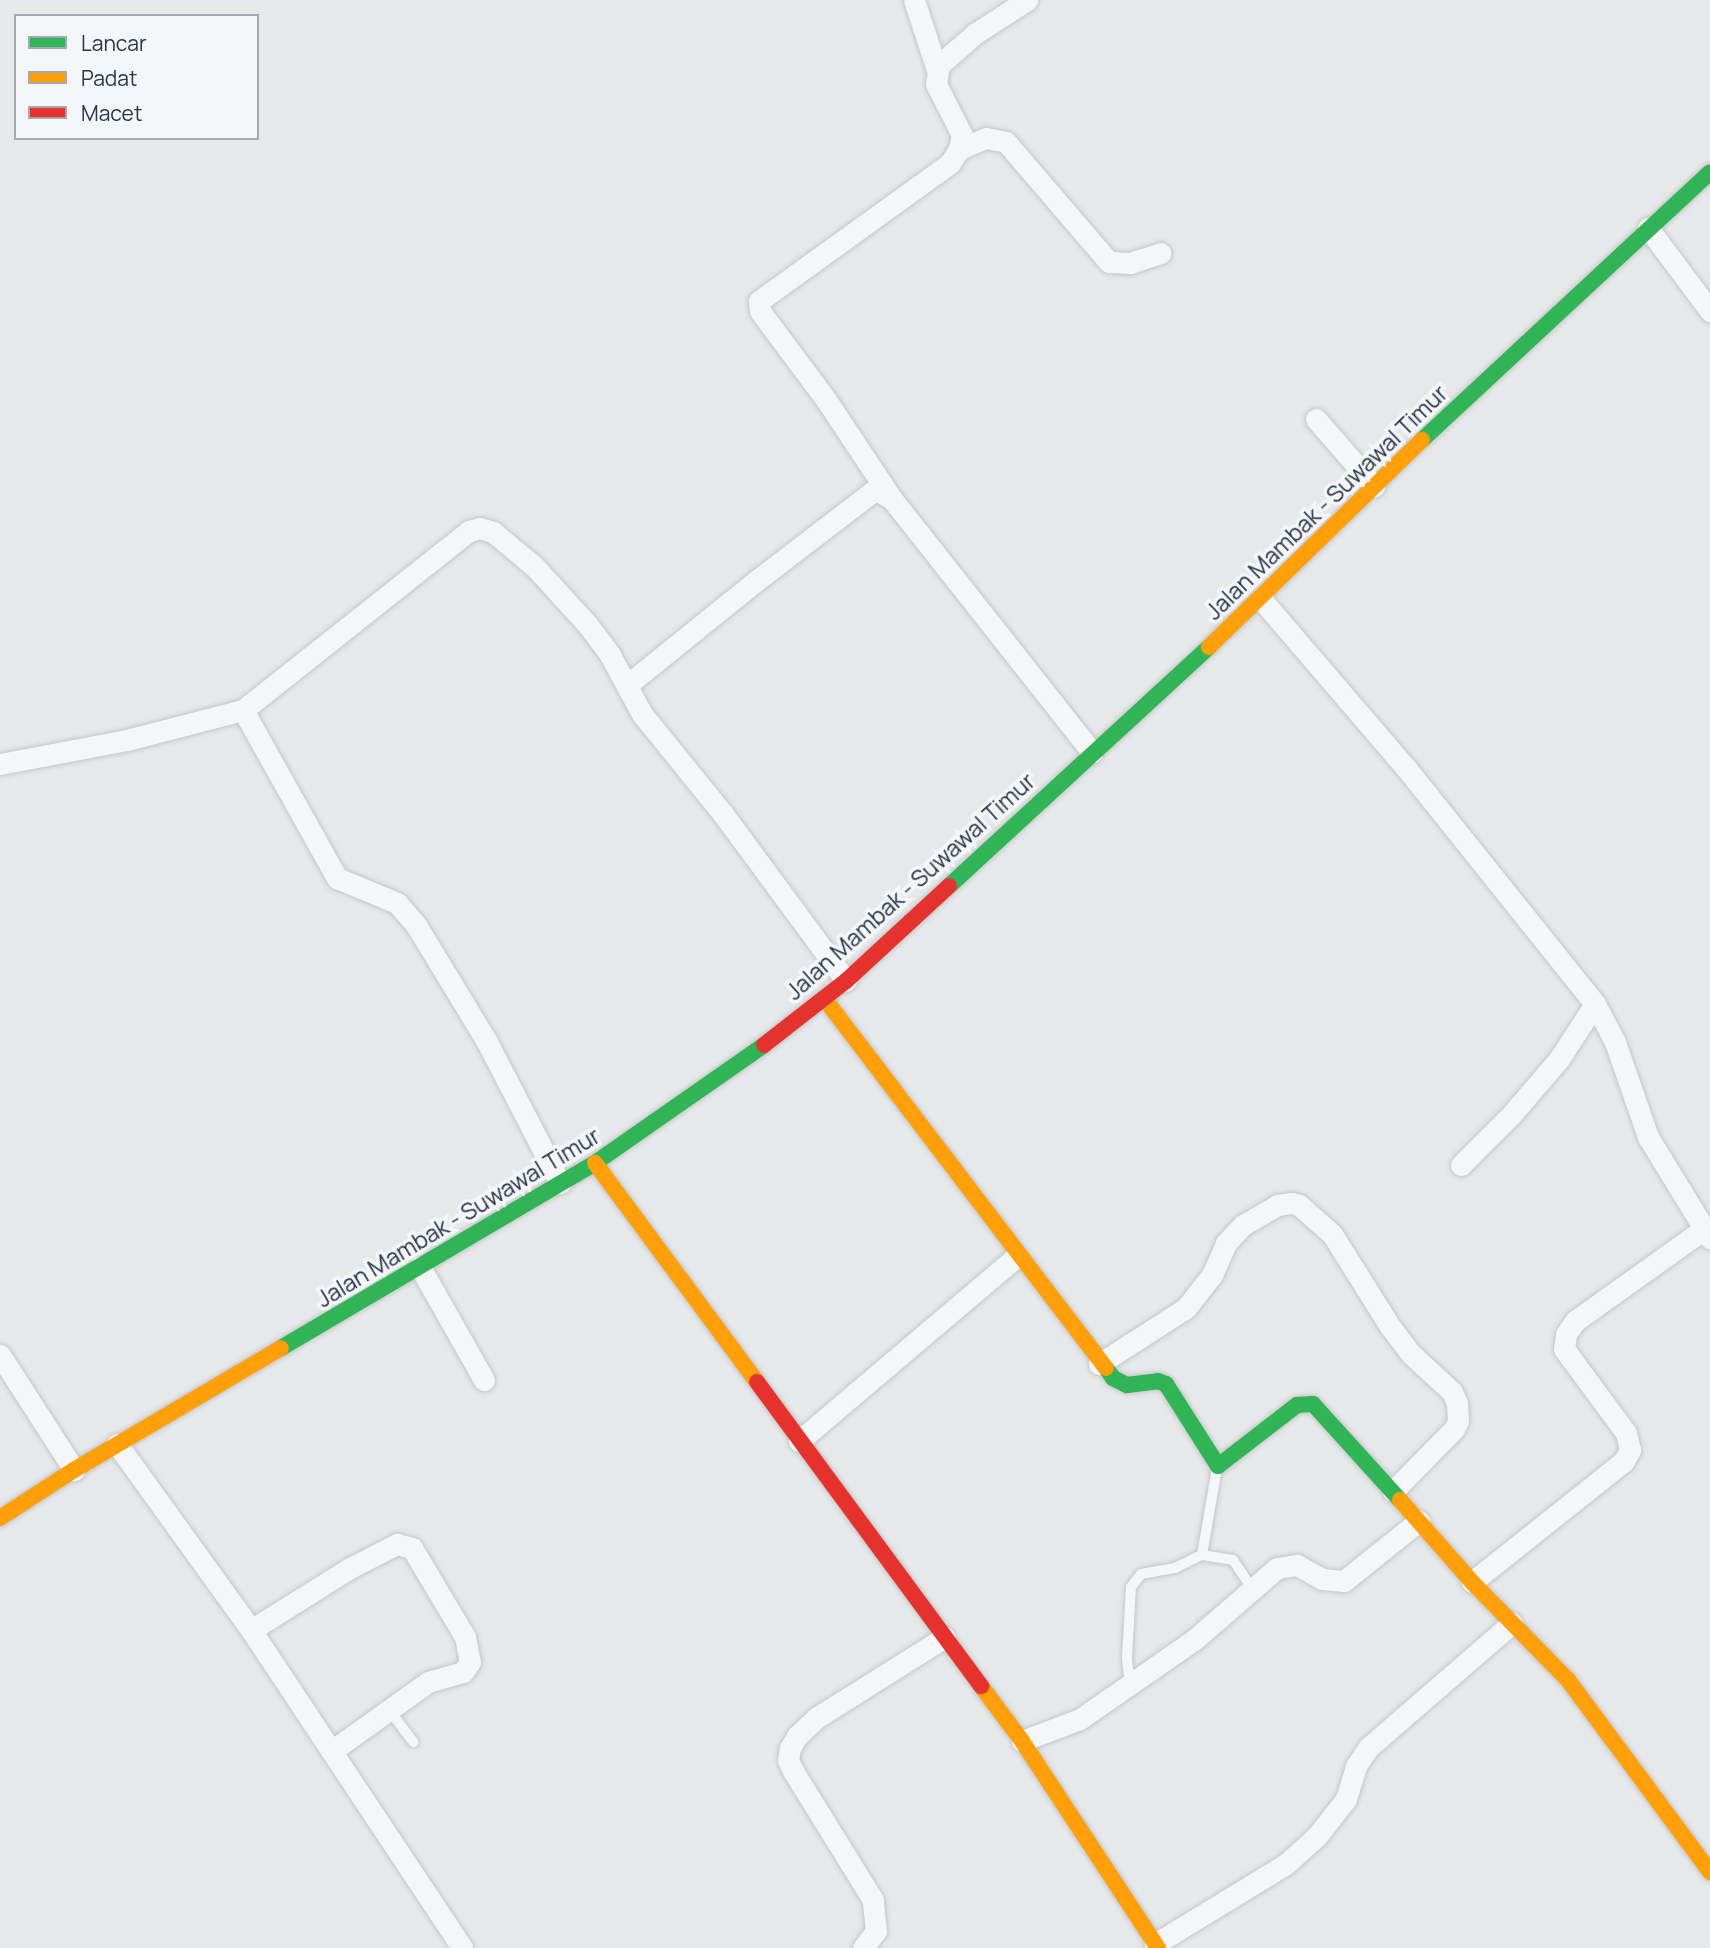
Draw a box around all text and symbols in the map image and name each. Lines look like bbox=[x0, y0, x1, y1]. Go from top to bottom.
legend bbox=[14, 14, 259, 140]
text: Lancar bbox=[81, 29, 147, 57]
text: Padat bbox=[81, 64, 137, 92]
text: Macet bbox=[81, 99, 142, 127]
street label: Jalan Mambak - Suwawal Timur bbox=[1199, 379, 1453, 625]
street label: Jalan Mambak - Suwawal Timur bbox=[780, 767, 1040, 1005]
street label: Jalan Mambak - Suwawal Timur bbox=[311, 1121, 605, 1313]

